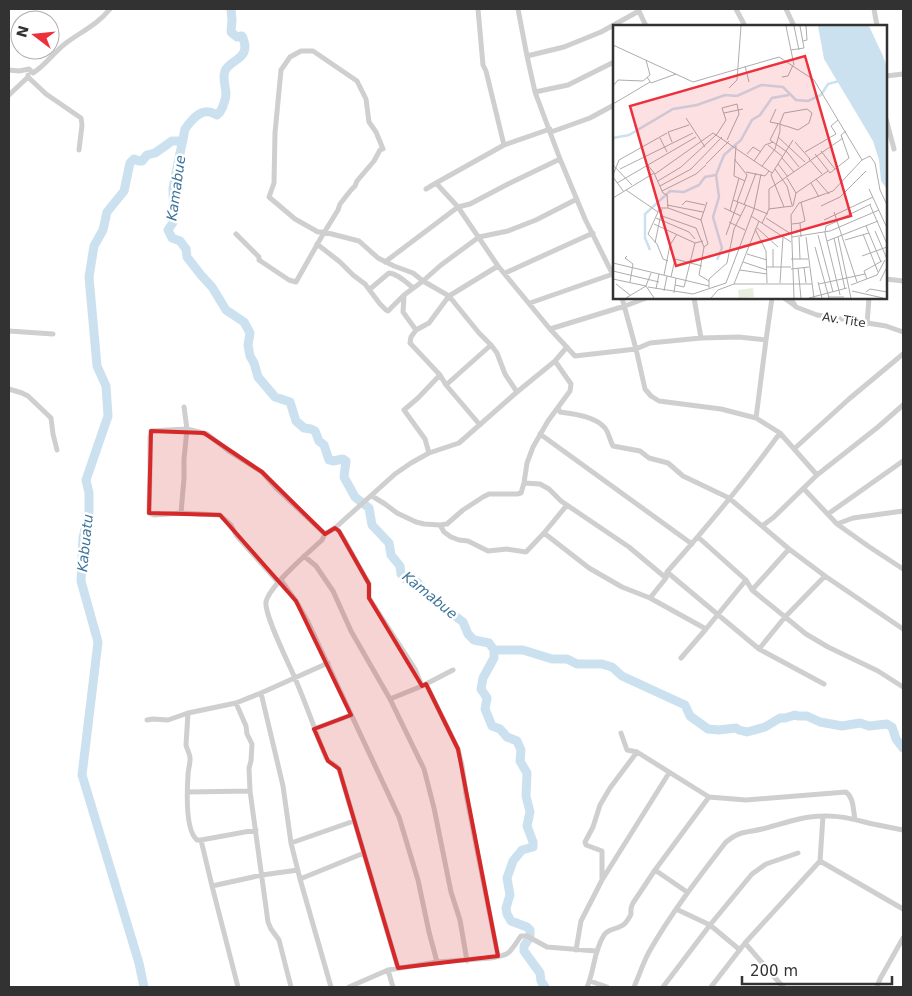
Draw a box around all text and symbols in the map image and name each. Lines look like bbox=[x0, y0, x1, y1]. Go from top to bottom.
north arrow bbox=[10, 10, 60, 60]
text: N bbox=[13, 24, 32, 39]
inset map bbox=[613, 25, 887, 299]
water label: Kamabue bbox=[163, 154, 189, 222]
street label: Av. Tite bbox=[821, 310, 867, 330]
water label: Kabuatu bbox=[74, 513, 96, 573]
water label: Kamabue bbox=[399, 568, 461, 622]
scale bar bbox=[742, 954, 892, 986]
text: 200 m bbox=[750, 962, 798, 980]

